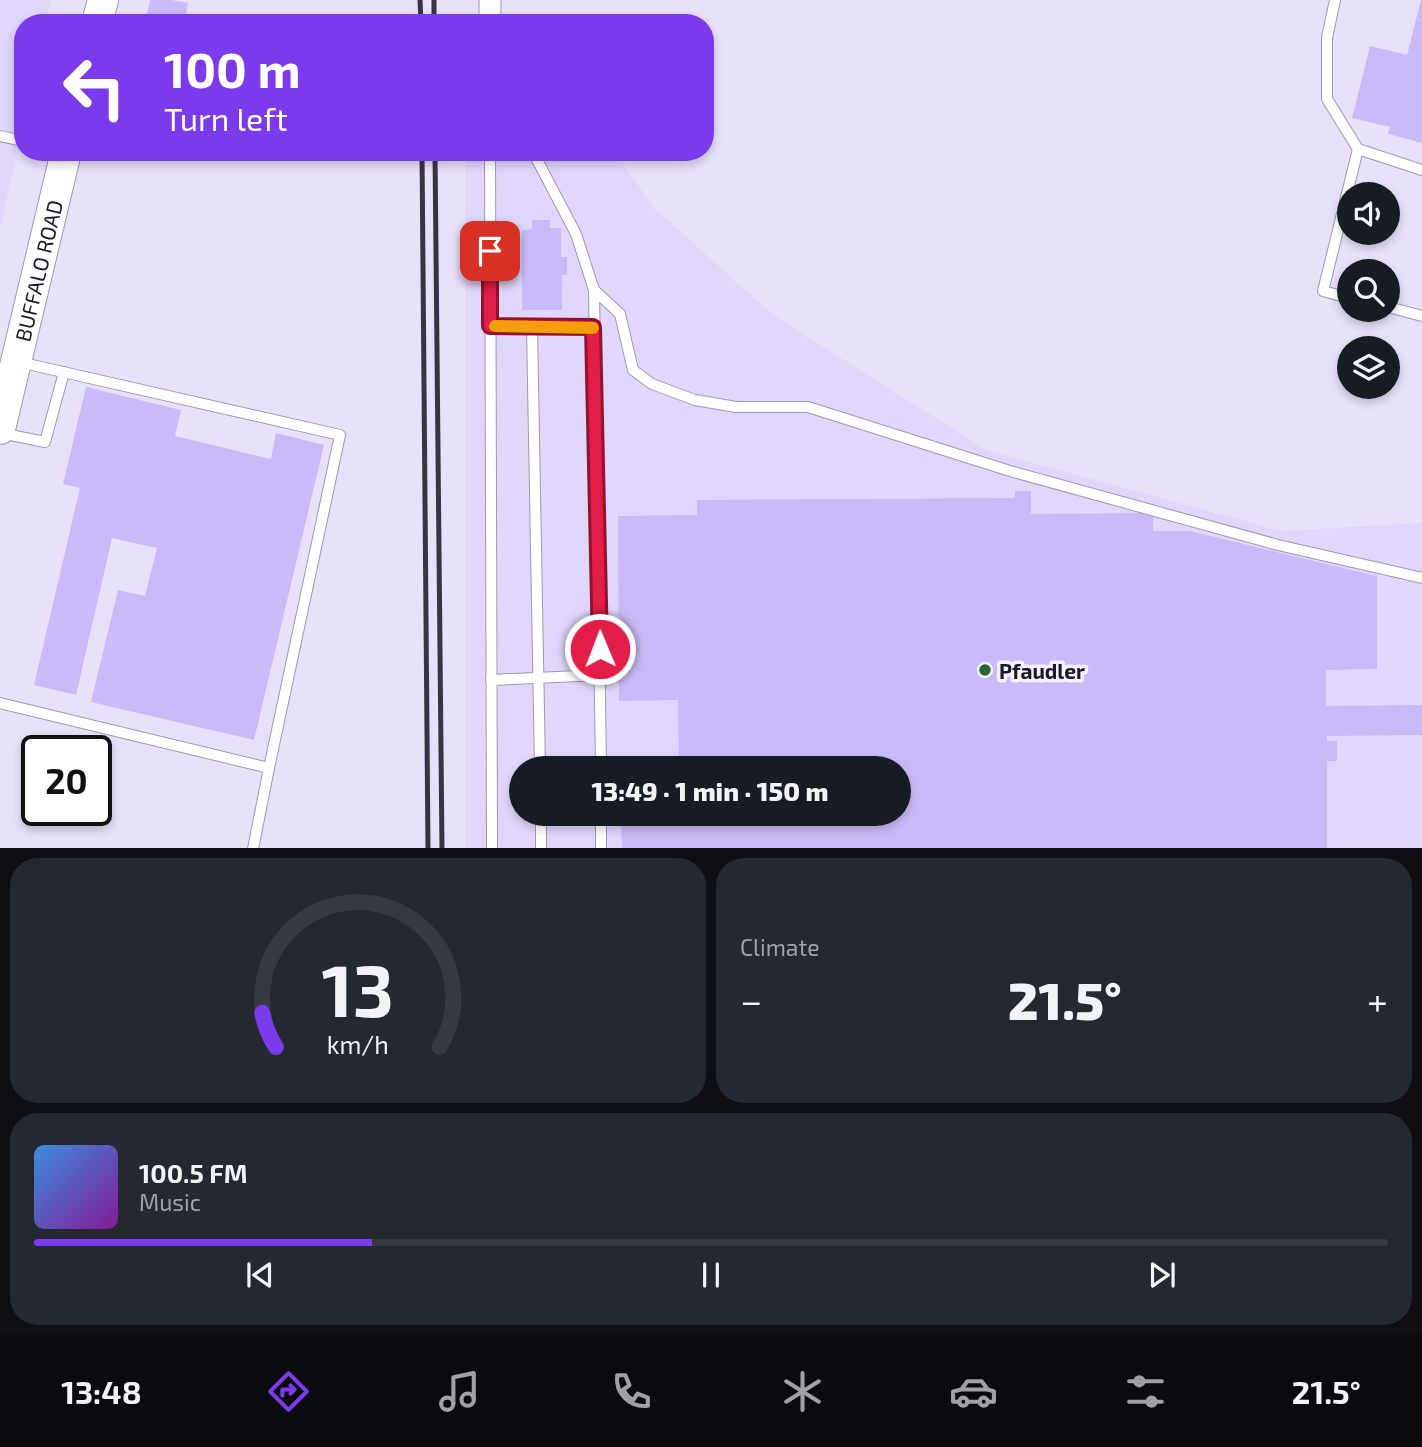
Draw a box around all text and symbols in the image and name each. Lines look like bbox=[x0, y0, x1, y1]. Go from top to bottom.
text: 100 m bbox=[164, 39, 301, 98]
icon: left bbox=[49, 42, 140, 133]
text: Turn left bbox=[164, 99, 288, 137]
map controls bbox=[1337, 182, 1400, 399]
button: sound bbox=[1337, 182, 1400, 245]
street label: BUFFALO ROAD bbox=[9, 197, 67, 344]
pin bbox=[460, 221, 520, 281]
icon: arrive bbox=[471, 232, 509, 270]
button: search bbox=[1337, 259, 1400, 322]
button: layers bbox=[1337, 336, 1400, 399]
position arrow bbox=[563, 612, 637, 686]
place label: Pfaudler bbox=[999, 658, 1085, 683]
marker: Pfaudler bbox=[977, 662, 993, 678]
speed limit sign: 20 bbox=[21, 735, 112, 826]
text: 13:49 · 1 min · 150 m bbox=[592, 775, 828, 806]
text: Climate bbox=[740, 933, 820, 961]
text: 13 bbox=[322, 944, 394, 1032]
text: 21.5° bbox=[1008, 968, 1122, 1030]
text: − bbox=[740, 977, 762, 1023]
text: + bbox=[1367, 977, 1388, 1023]
text: km/h bbox=[327, 1028, 389, 1058]
text: 100.5 FM bbox=[139, 1157, 248, 1188]
text: Music bbox=[139, 1188, 201, 1216]
icon: previous bbox=[241, 1256, 279, 1294]
icon: pause bbox=[692, 1256, 730, 1294]
icon: next bbox=[1143, 1256, 1181, 1294]
icon: directions bbox=[264, 1367, 313, 1416]
icon: music bbox=[435, 1367, 484, 1416]
icon: phone bbox=[607, 1367, 656, 1416]
icon: climate bbox=[778, 1367, 827, 1416]
icon: car bbox=[949, 1367, 998, 1416]
icon: filters bbox=[1121, 1367, 1170, 1416]
text: 13:48 bbox=[61, 1372, 142, 1410]
text: 21.5° bbox=[1292, 1372, 1361, 1410]

